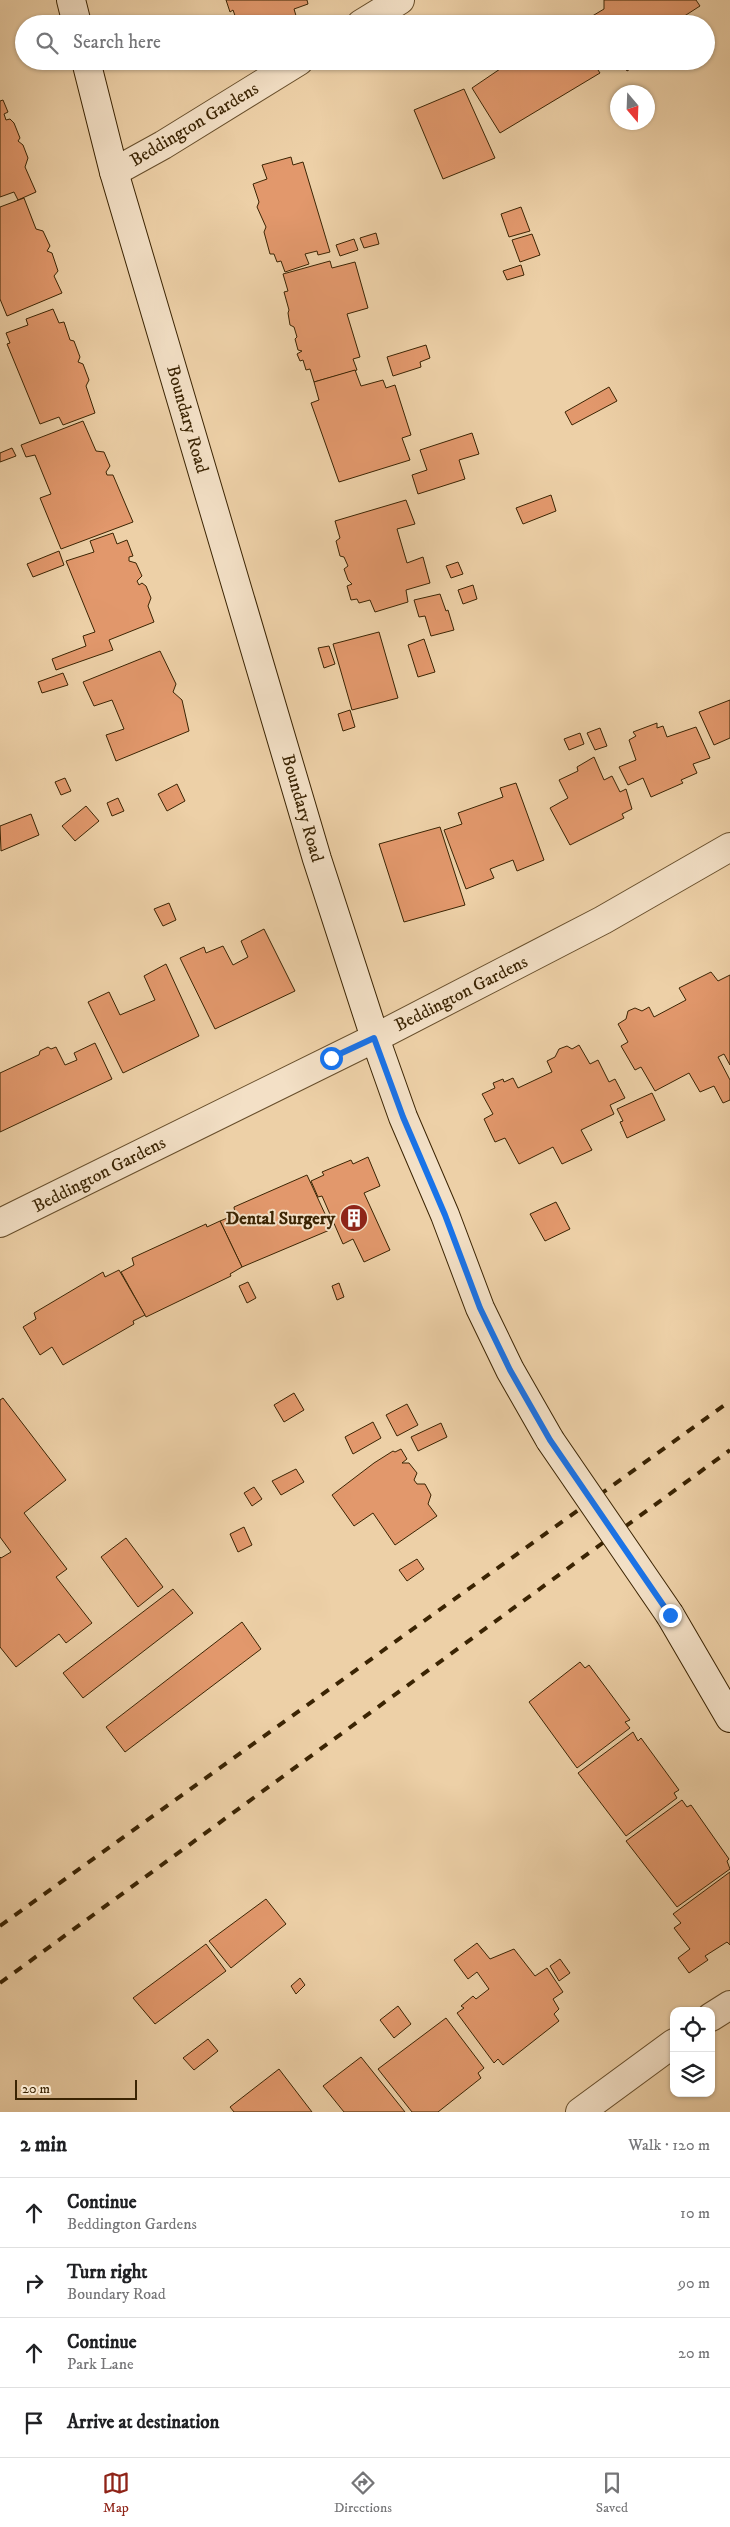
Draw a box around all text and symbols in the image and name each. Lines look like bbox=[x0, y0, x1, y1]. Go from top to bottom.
search box bbox=[15, 15, 715, 70]
icon: search bbox=[33, 29, 61, 57]
text: Search here bbox=[73, 31, 161, 54]
street label: Beddington Gardens bbox=[126, 78, 263, 172]
north arrow bbox=[610, 85, 655, 130]
street label: Boundary Road bbox=[161, 363, 213, 476]
street label: Boundary Road bbox=[276, 752, 328, 865]
street label: Beddington Gardens bbox=[391, 951, 532, 1037]
route start bbox=[320, 1047, 343, 1070]
street label: Beddington Gardens bbox=[29, 1132, 170, 1218]
building icon: Dental Surgery bbox=[339, 1203, 369, 1233]
place label: Dental Surgery bbox=[226, 1208, 335, 1230]
route end bbox=[659, 1604, 682, 1627]
map controls bbox=[670, 2007, 715, 2097]
button: locate bbox=[670, 2007, 715, 2052]
button: layers bbox=[670, 2052, 715, 2097]
scale bar bbox=[15, 2077, 138, 2100]
text: 20 m bbox=[22, 2080, 50, 2098]
text: 2 min bbox=[20, 2132, 67, 2158]
text: Walk · 120 m bbox=[628, 2135, 710, 2155]
text: Continue bbox=[67, 2191, 137, 2214]
icon: ahead bbox=[20, 2199, 48, 2227]
text: 10 m bbox=[680, 2203, 710, 2223]
text: Beddington Gardens bbox=[67, 2214, 197, 2234]
text: Turn right bbox=[67, 2261, 147, 2284]
icon: right bbox=[20, 2269, 48, 2297]
text: 90 m bbox=[678, 2273, 710, 2293]
text: Boundary Road bbox=[67, 2284, 166, 2304]
text: Continue bbox=[67, 2331, 137, 2354]
icon: ahead bbox=[20, 2339, 48, 2367]
text: 20 m bbox=[678, 2343, 710, 2363]
text: Park Lane bbox=[67, 2354, 134, 2374]
icon: arrive bbox=[20, 2409, 48, 2437]
text: Arrive at destination bbox=[67, 2411, 219, 2434]
tab: Map bbox=[102, 2469, 130, 2517]
tab: Directions bbox=[334, 2469, 392, 2517]
tab: Saved bbox=[596, 2469, 628, 2517]

